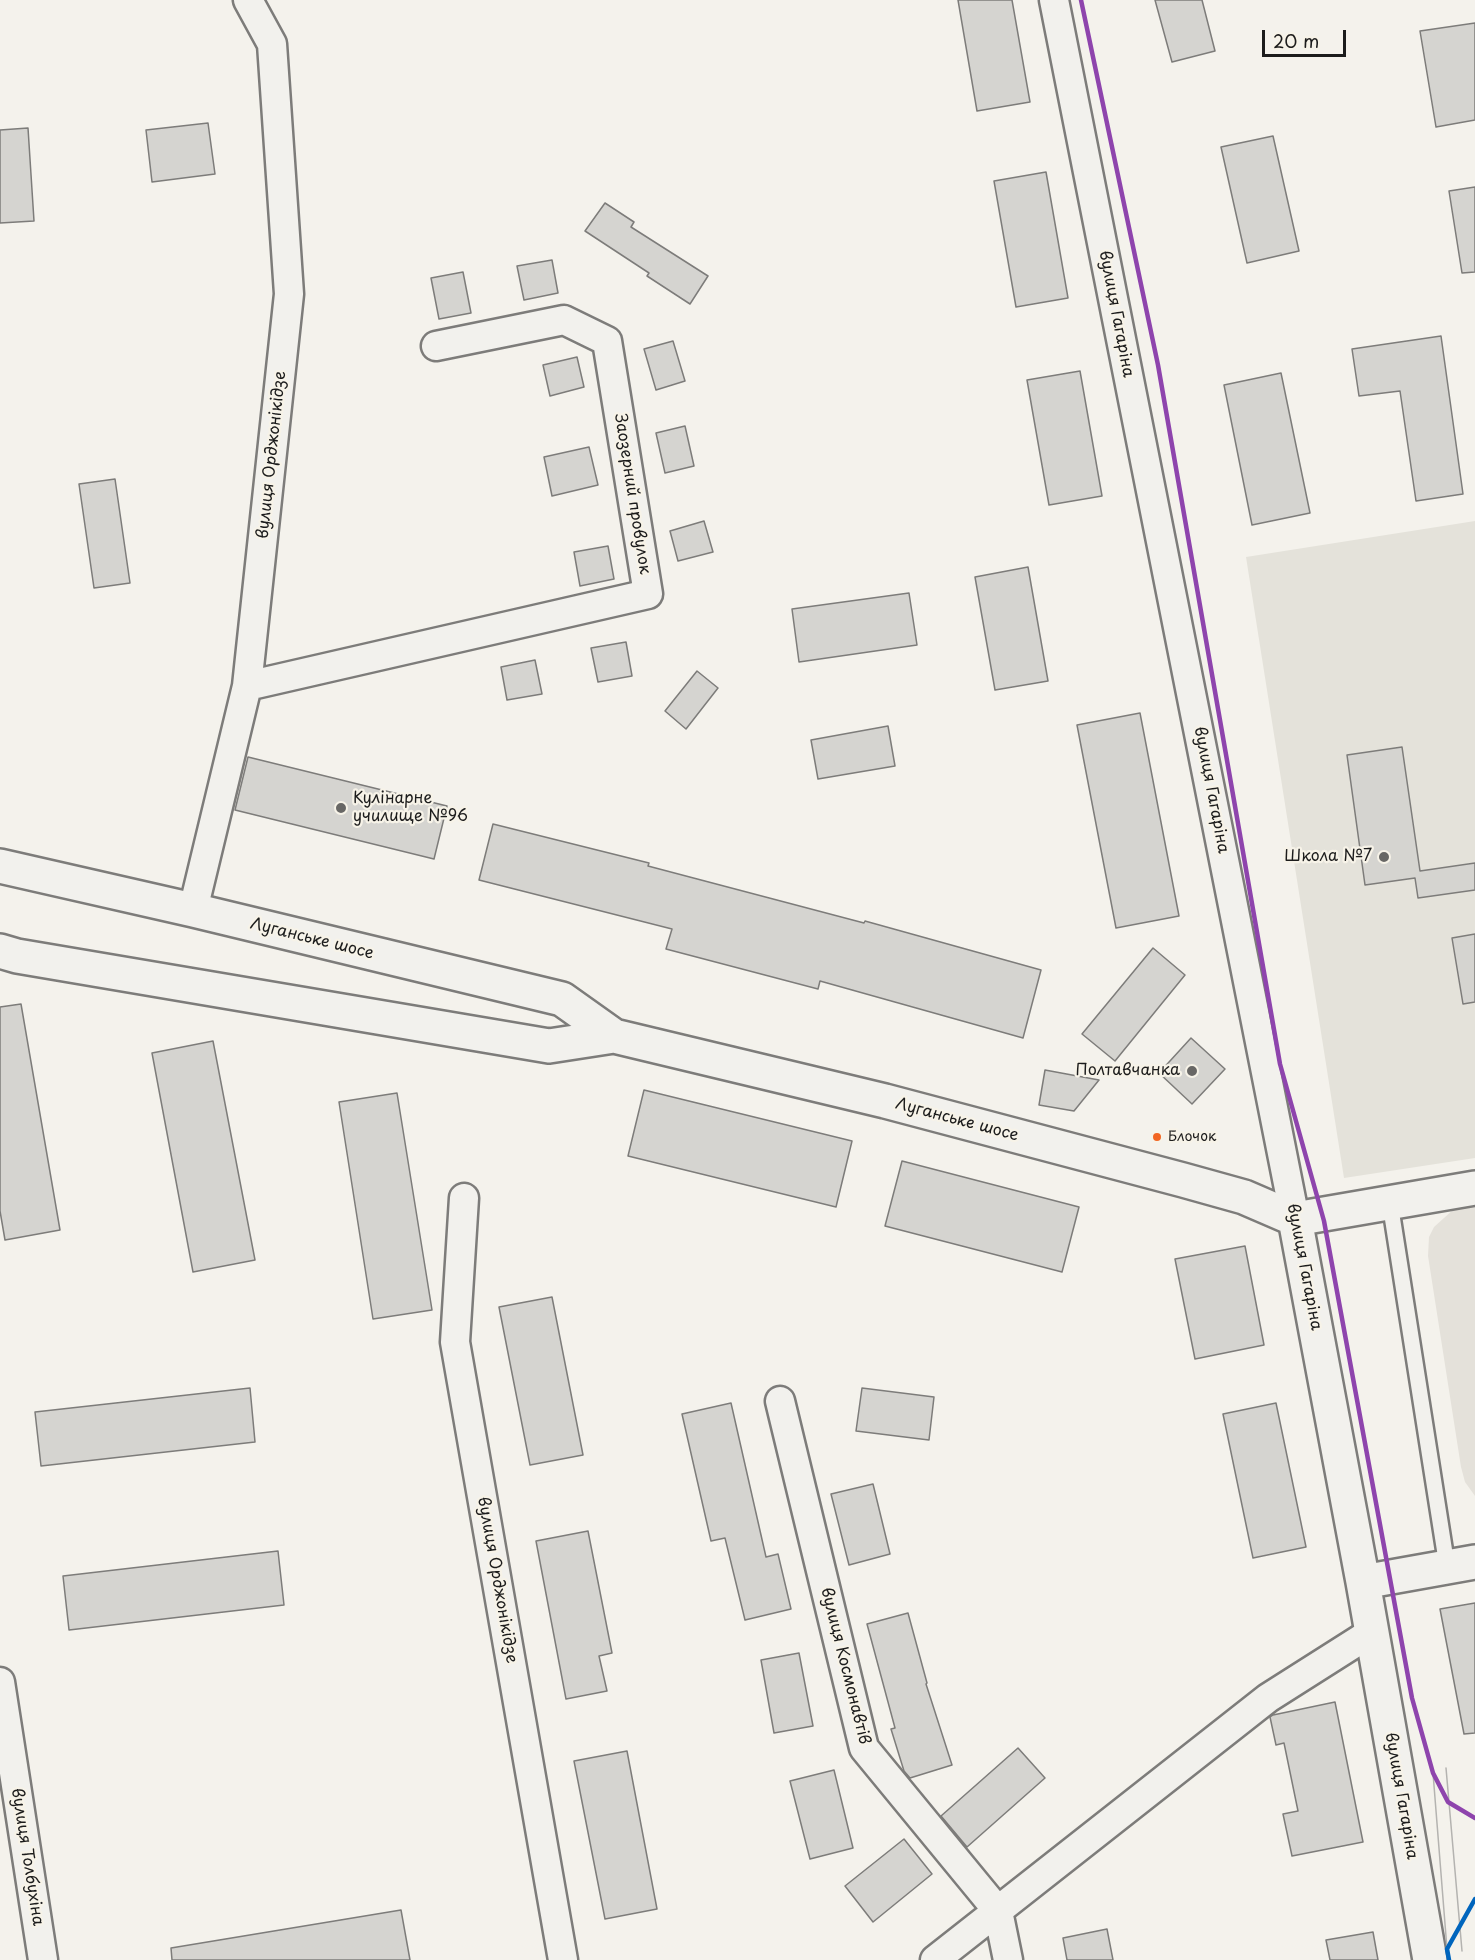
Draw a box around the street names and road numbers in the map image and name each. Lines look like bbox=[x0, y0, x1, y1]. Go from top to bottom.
street label: вулиця Гагаріна bbox=[1094, 249, 1138, 379]
street label: вулиця Орджонікідзе bbox=[254, 370, 290, 540]
street label: Заозерний провулок bbox=[610, 412, 654, 576]
street label: вулиця Гагаріна bbox=[1189, 725, 1233, 855]
street label: Луганське шосе bbox=[248, 914, 376, 964]
street label: Луганське шосе bbox=[893, 1094, 1021, 1146]
street label: вулиця Гагаріна bbox=[1282, 1202, 1326, 1332]
street label: вулиця Орджонікідзе bbox=[473, 1495, 521, 1665]
street label: вулиця Космонавтів bbox=[816, 1586, 874, 1746]
street label: вулиця Гагаріна bbox=[1380, 1731, 1422, 1861]
street label: вулиця Толбухіна bbox=[7, 1787, 47, 1927]

